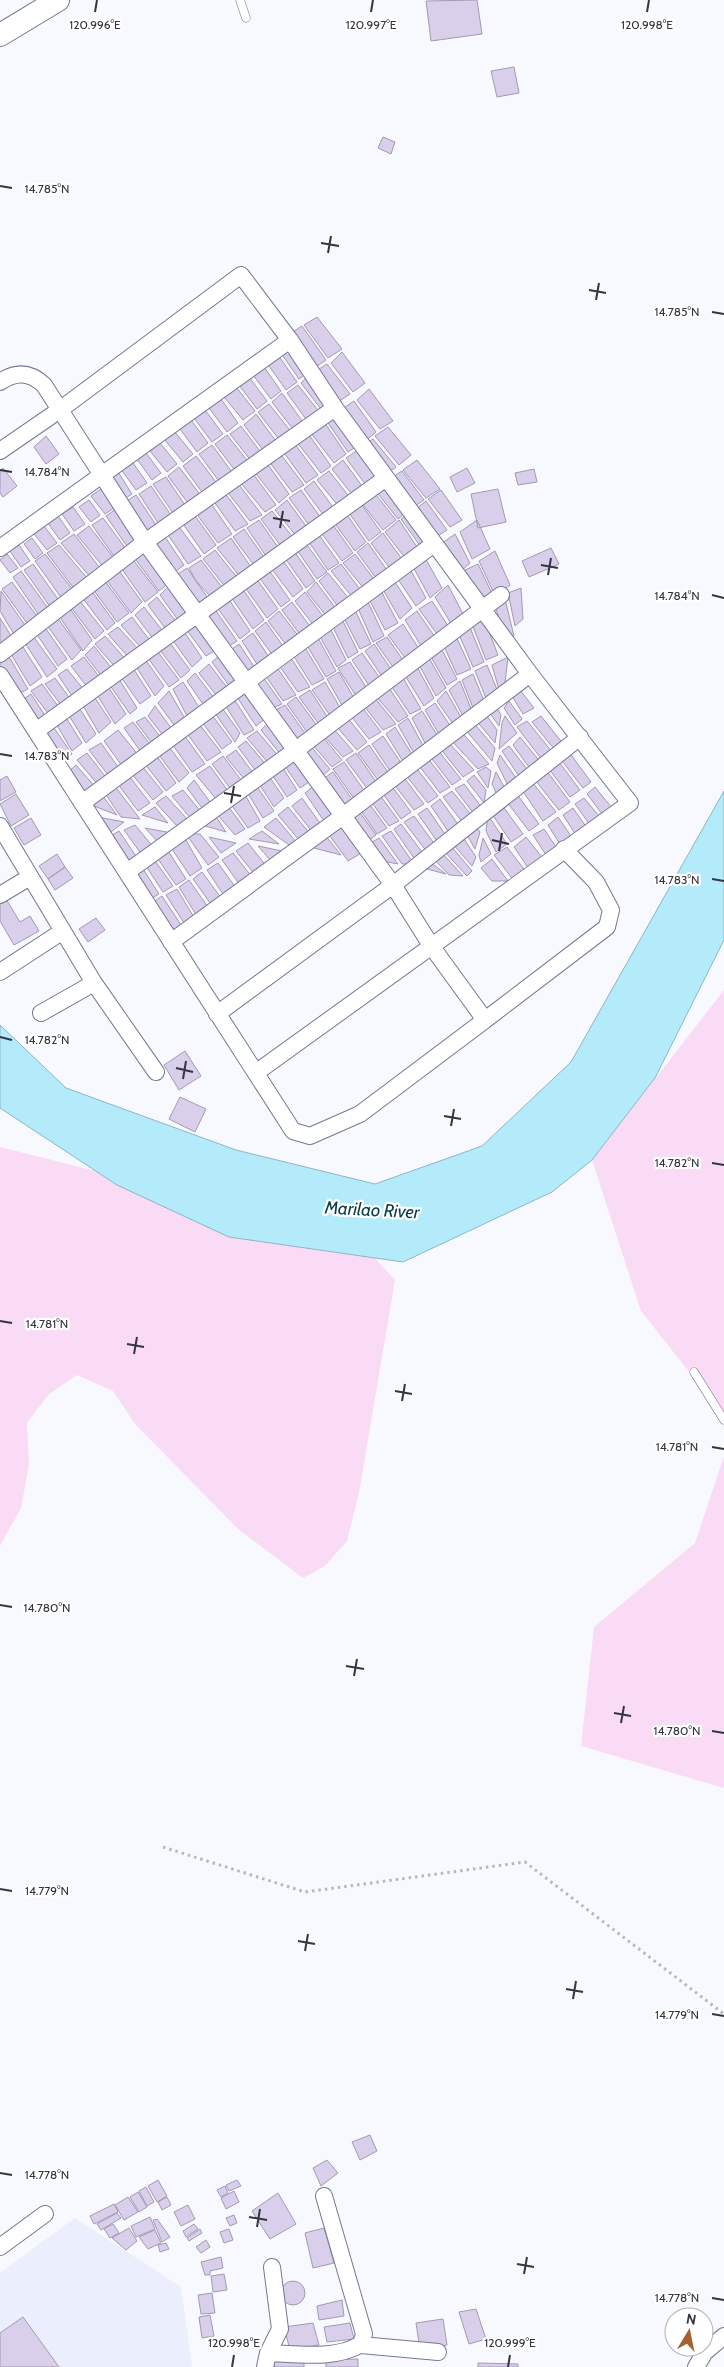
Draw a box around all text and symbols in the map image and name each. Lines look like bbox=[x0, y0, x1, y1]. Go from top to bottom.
text: 120.996°E bbox=[69, 17, 121, 32]
text: 120.997°E bbox=[346, 17, 397, 32]
text: 120.998°E bbox=[621, 17, 673, 32]
text: 14.785°N bbox=[25, 181, 69, 196]
text: 14.785°N bbox=[655, 304, 699, 319]
text: 14.784°N bbox=[24, 464, 70, 479]
text: 14.784°N bbox=[654, 588, 700, 603]
text: 14.783°N bbox=[25, 748, 69, 763]
text: 14.783°N bbox=[655, 872, 699, 887]
text: 14.782°N bbox=[25, 1032, 69, 1047]
text: 14.782°N bbox=[655, 1155, 699, 1170]
water label: Marilao River bbox=[323, 1196, 421, 1224]
text: 14.781°N bbox=[26, 1316, 68, 1331]
text: 14.781°N bbox=[656, 1439, 698, 1454]
text: 14.780°N bbox=[24, 1600, 70, 1615]
text: 14.780°N bbox=[654, 1723, 700, 1738]
text: 14.779°N bbox=[25, 1883, 69, 1898]
text: 14.779°N bbox=[655, 2007, 699, 2022]
text: 14.778°N bbox=[25, 2167, 69, 2182]
text: 14.778°N bbox=[655, 2290, 699, 2305]
north arrow bbox=[664, 2307, 714, 2357]
text: N bbox=[685, 2309, 698, 2329]
text: 120.998°E bbox=[208, 2335, 260, 2350]
text: 120.999°E bbox=[484, 2335, 536, 2350]

